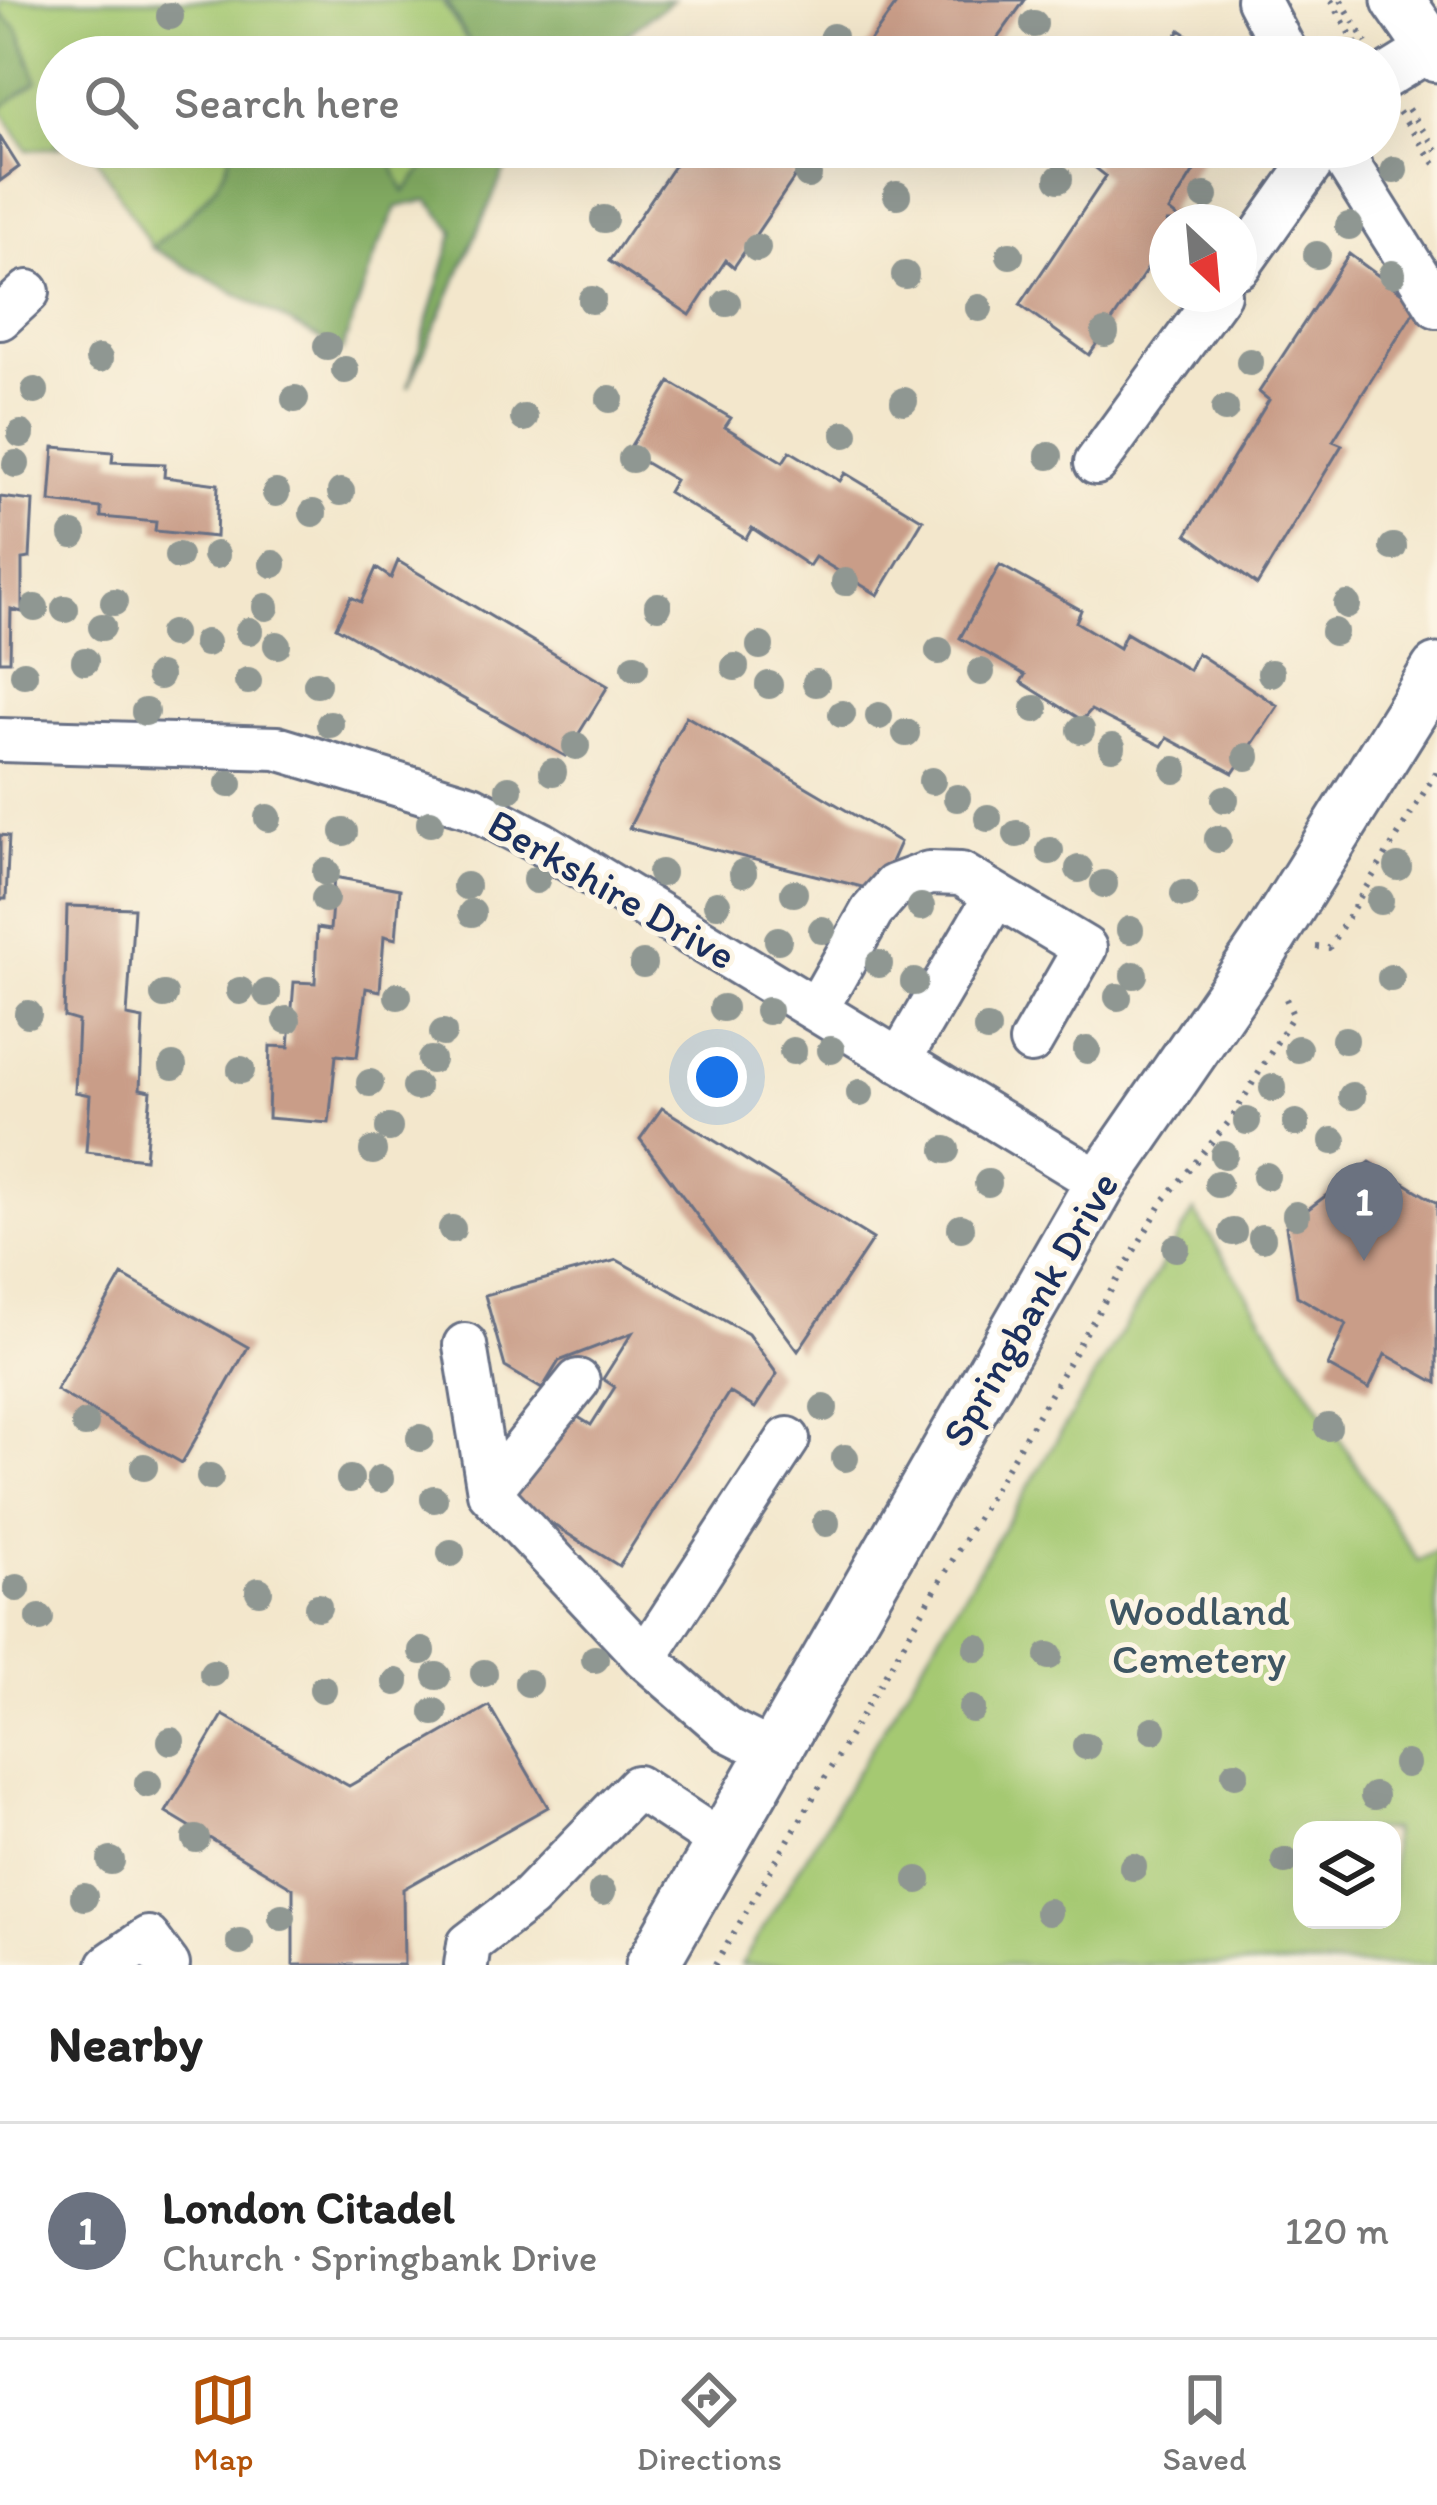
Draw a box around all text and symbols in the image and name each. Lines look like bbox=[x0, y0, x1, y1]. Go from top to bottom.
search box bbox=[36, 36, 1401, 168]
icon: search bbox=[78, 69, 144, 135]
text: Search here bbox=[174, 75, 400, 129]
north arrow bbox=[1149, 204, 1257, 312]
street label: Berkshire Drive bbox=[479, 797, 745, 981]
your location bbox=[687, 1047, 747, 1107]
street label: Springbank Drive bbox=[931, 1162, 1129, 1456]
pin: 1 bbox=[1325, 1162, 1403, 1261]
park label: Woodland Cemetery bbox=[1108, 1585, 1290, 1684]
map controls bbox=[1293, 1821, 1401, 1929]
button: layers bbox=[1293, 1821, 1401, 1929]
text: Nearby bbox=[48, 2013, 203, 2074]
text: London Citadel bbox=[162, 2180, 455, 2234]
text: 1 bbox=[78, 2207, 96, 2254]
text: 120 m bbox=[1285, 2207, 1389, 2254]
text: Church · Springbank Drive bbox=[162, 2234, 597, 2281]
tab: Map bbox=[190, 2367, 256, 2478]
tab: Directions bbox=[637, 2367, 782, 2478]
tab: Saved bbox=[1163, 2367, 1247, 2478]

